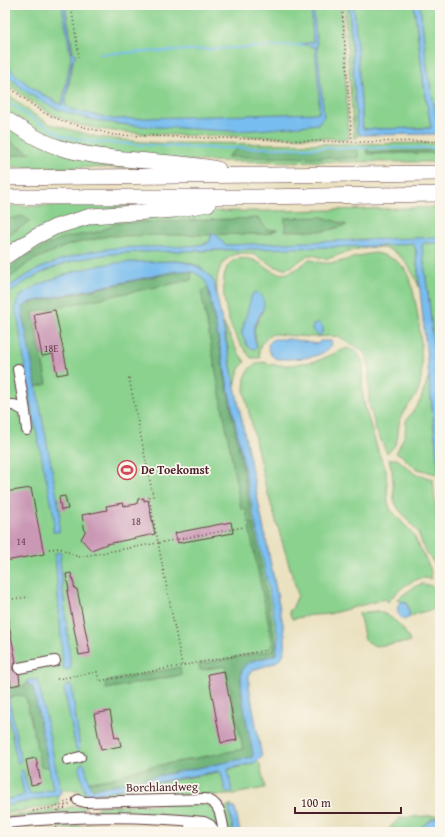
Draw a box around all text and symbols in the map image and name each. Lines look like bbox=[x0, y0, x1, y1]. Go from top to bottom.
house number: 18E bbox=[44, 341, 58, 356]
sports icon: De Toekomst bbox=[116, 459, 138, 481]
place label: De Toekomst bbox=[141, 461, 210, 478]
house number: 18 bbox=[131, 514, 141, 529]
house number: 14 bbox=[16, 534, 26, 549]
street label: Borchlandweg bbox=[126, 777, 198, 796]
scale bar bbox=[295, 789, 401, 815]
text: 100 m bbox=[301, 794, 331, 811]

